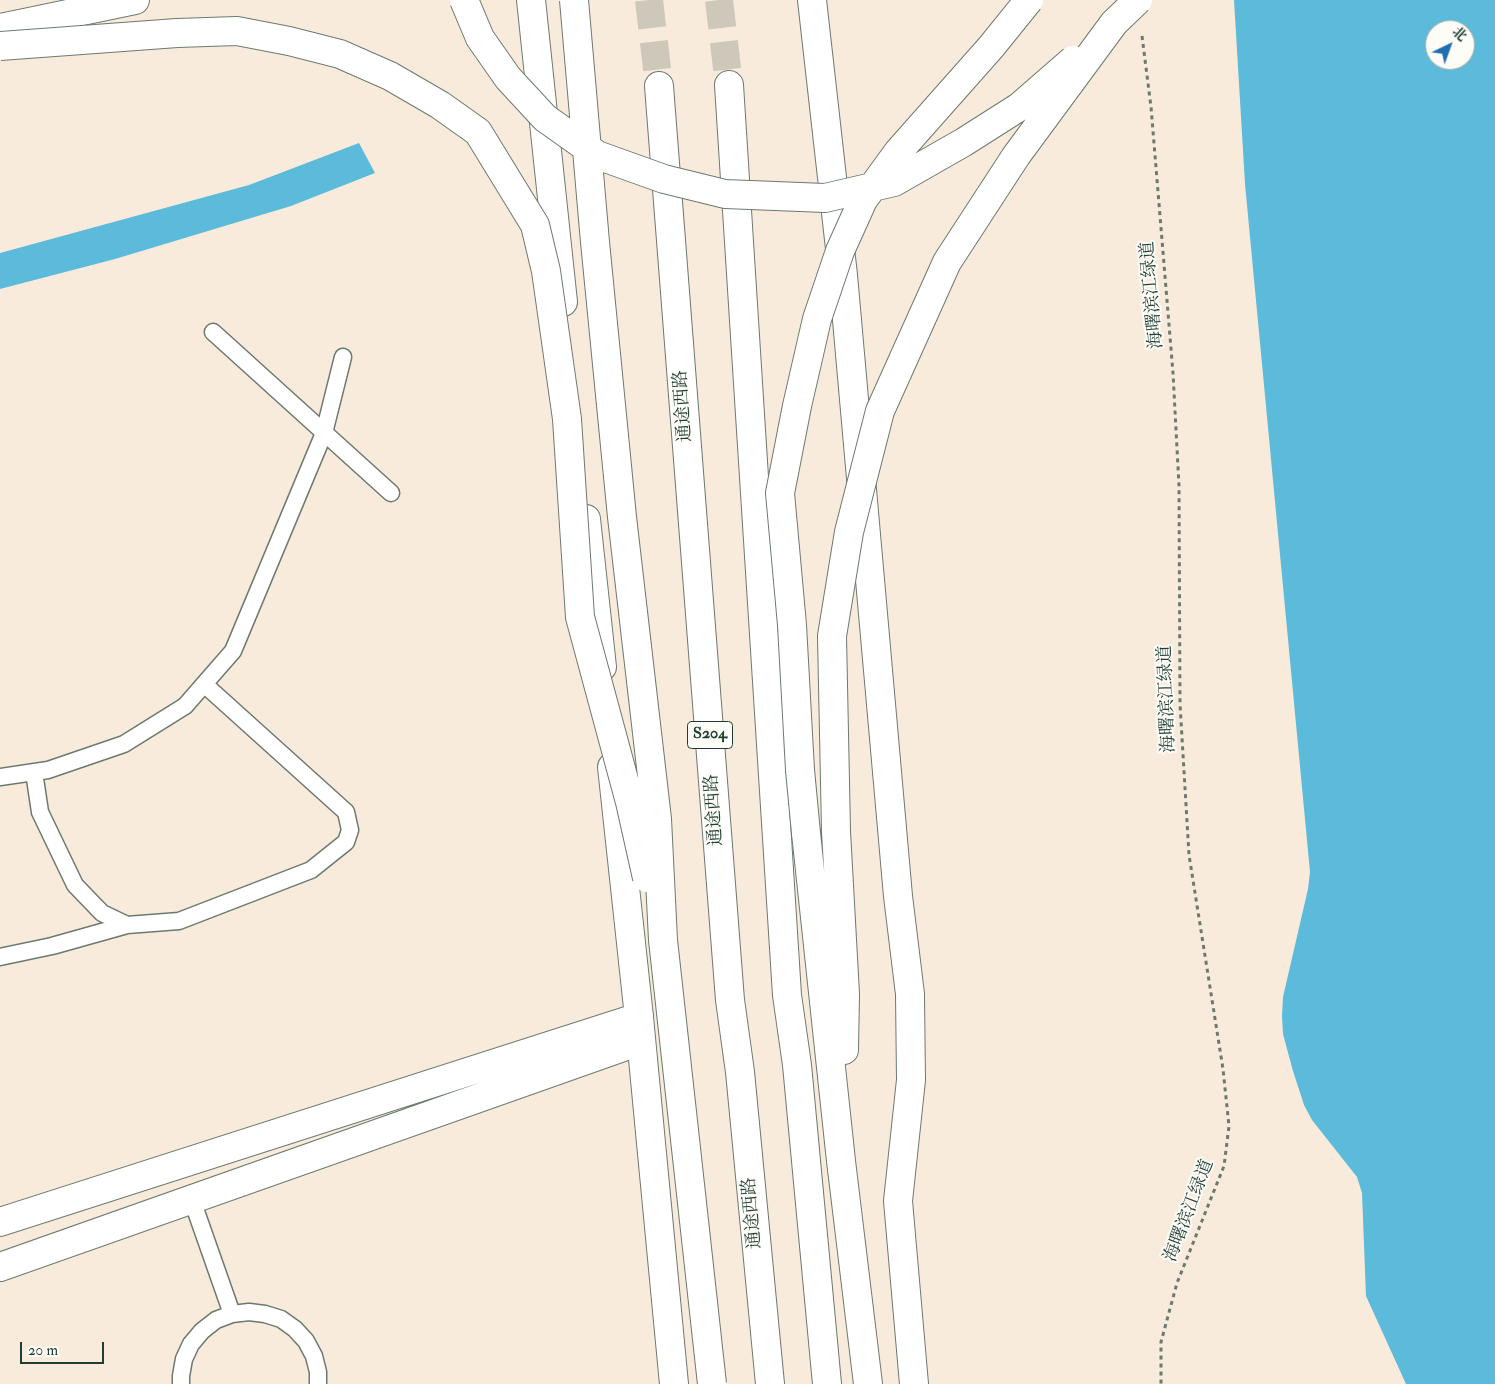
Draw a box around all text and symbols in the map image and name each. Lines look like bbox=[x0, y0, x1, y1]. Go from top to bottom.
north arrow bbox=[1425, 20, 1475, 70]
text: 北 bbox=[1449, 23, 1471, 45]
street label: 海曙滨江绿道 bbox=[1138, 240, 1168, 350]
street label: 通途西路 bbox=[671, 369, 697, 443]
street label: 海曙滨江绿道 bbox=[1155, 645, 1181, 753]
road number: S204 bbox=[688, 722, 732, 748]
street label: 通途西路 bbox=[702, 773, 728, 847]
street label: 海曙滨江绿道 bbox=[1161, 1157, 1219, 1265]
street label: 通途西路 bbox=[739, 1176, 767, 1250]
scale bar bbox=[22, 1332, 106, 1364]
text: 20 m bbox=[28, 1341, 58, 1360]

